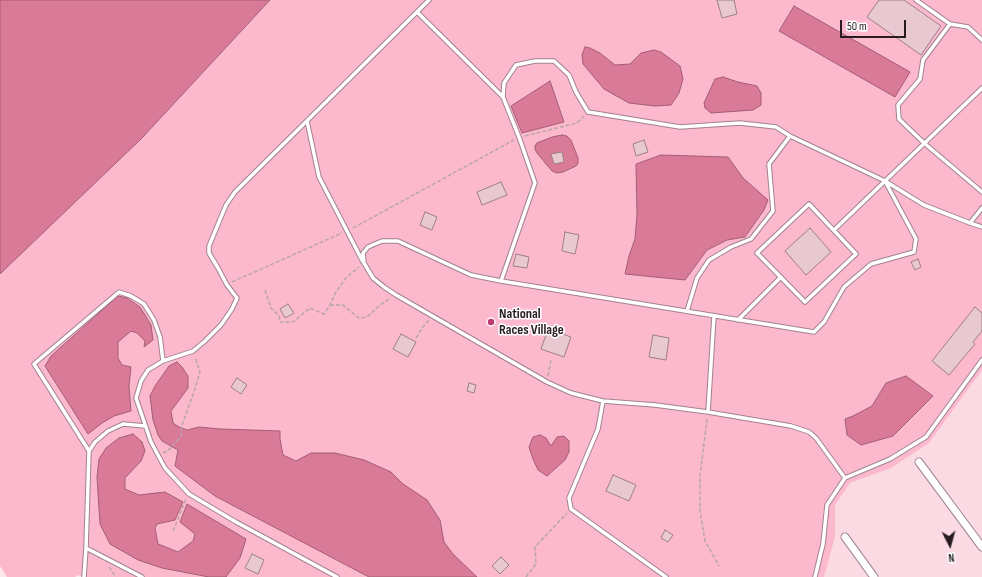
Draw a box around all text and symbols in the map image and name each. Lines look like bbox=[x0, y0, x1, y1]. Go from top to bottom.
scale bar bbox=[842, 12, 908, 38]
text: 50 m bbox=[847, 19, 867, 34]
place label: National Races Village bbox=[499, 306, 564, 338]
marker: National Races Village bbox=[486, 317, 496, 327]
north arrow bbox=[930, 525, 970, 565]
text: N bbox=[948, 551, 955, 564]

